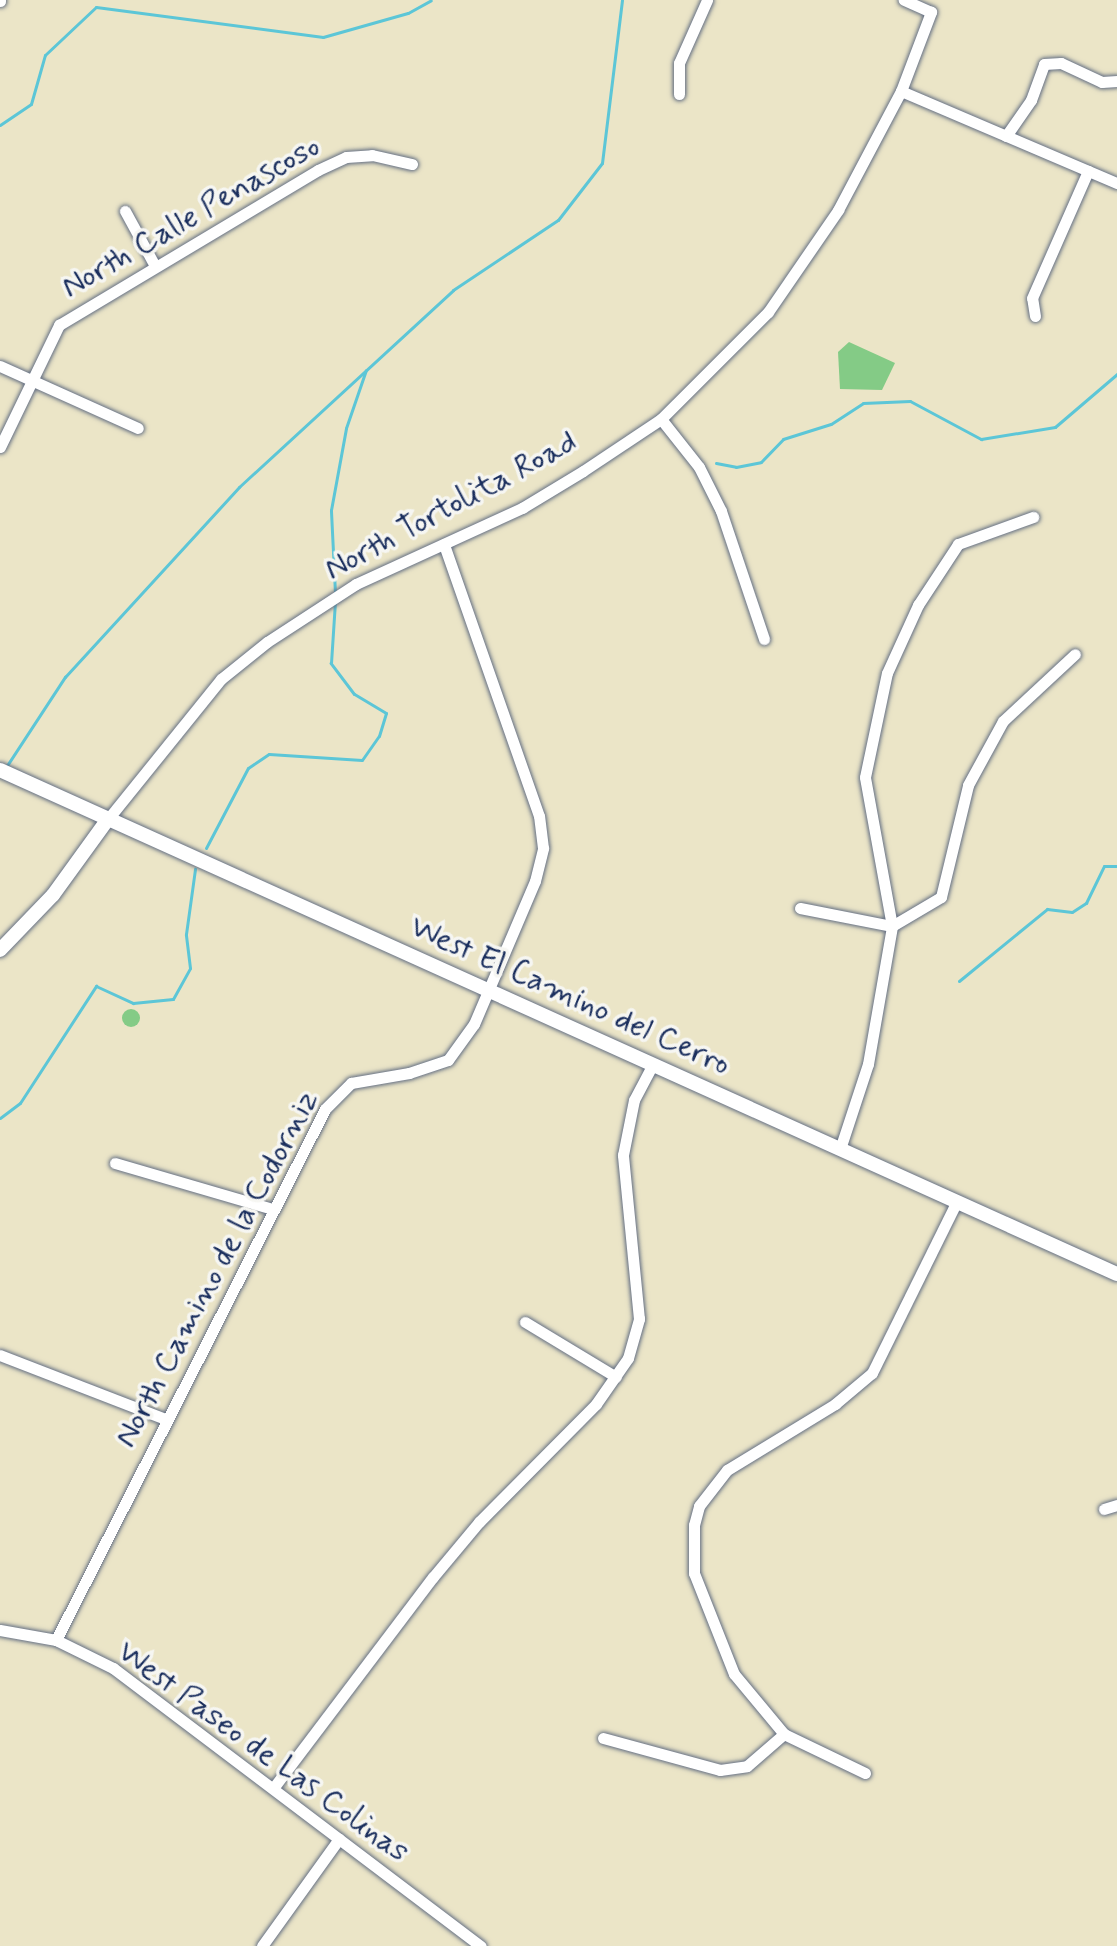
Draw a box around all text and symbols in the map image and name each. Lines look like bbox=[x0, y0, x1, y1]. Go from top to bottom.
street label: North Calle Penascoso bbox=[56, 128, 326, 306]
street label: North Tortolita Road bbox=[319, 424, 583, 588]
street label: West El Camino del Cerro bbox=[400, 906, 740, 1086]
street label: North Camino de la Codorniz bbox=[107, 1084, 327, 1454]
street label: West Paseo de Las Colinas bbox=[107, 1631, 419, 1873]

